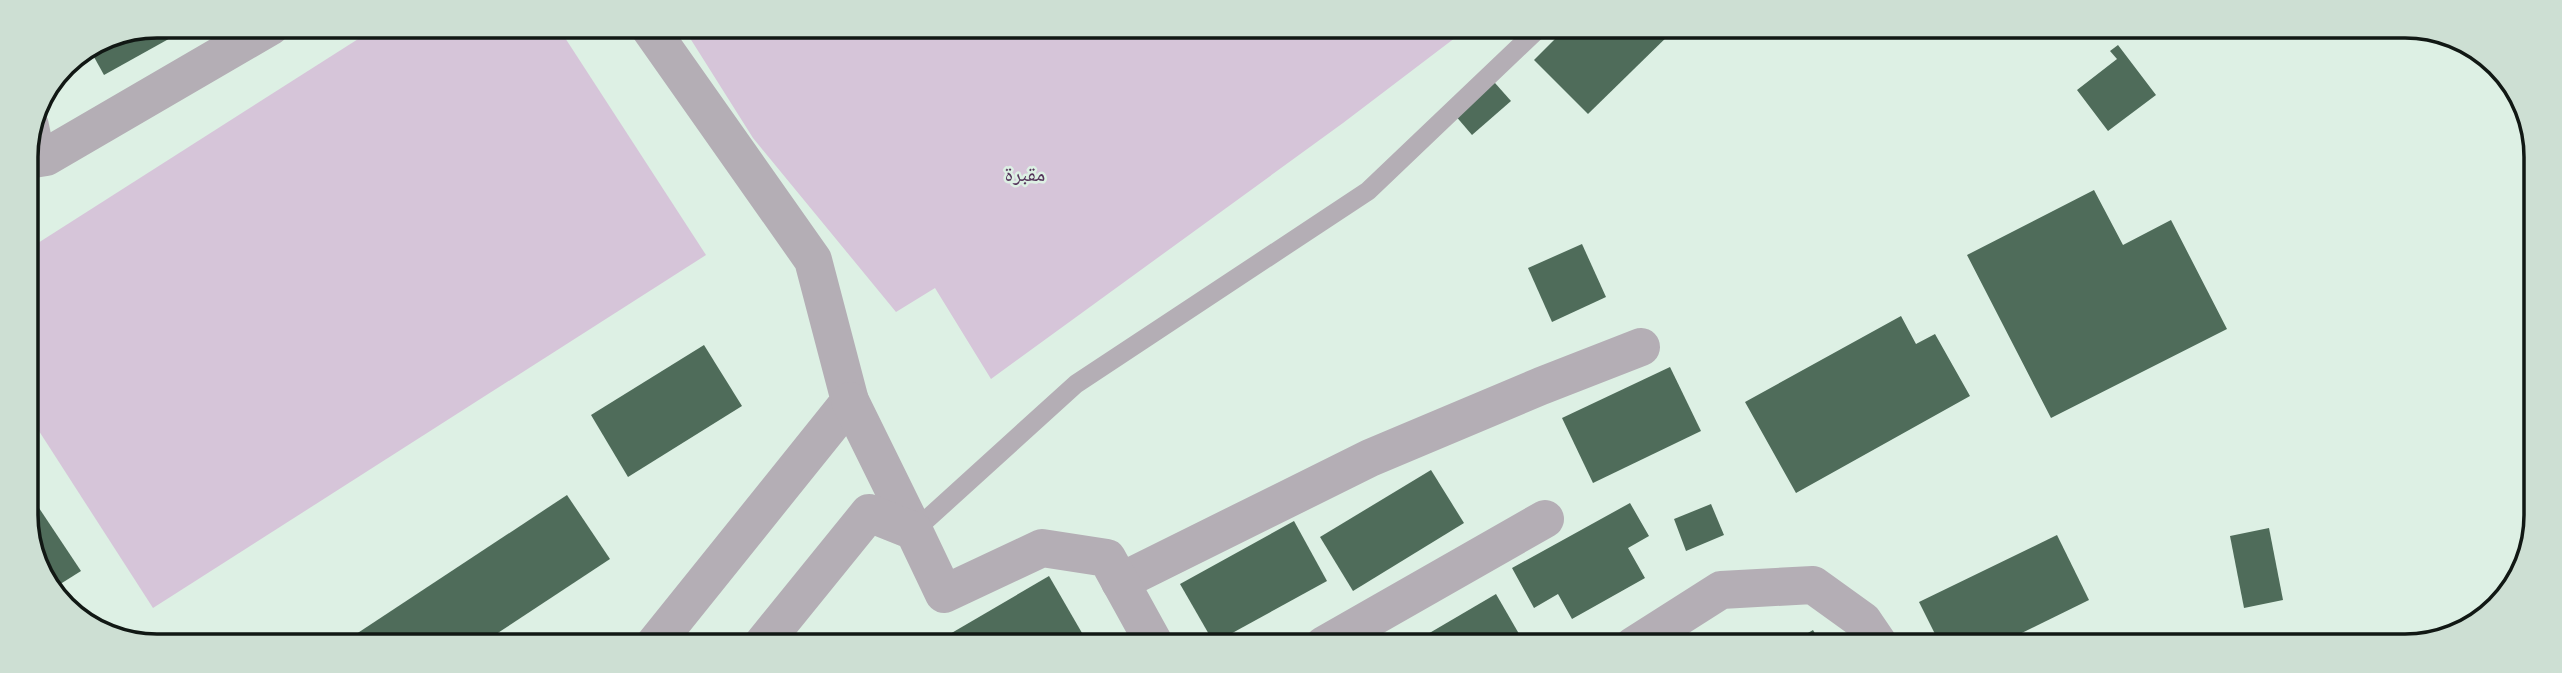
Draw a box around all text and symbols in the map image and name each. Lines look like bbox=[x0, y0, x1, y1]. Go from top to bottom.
park label: مقبرة bbox=[1005, 161, 1045, 186]

